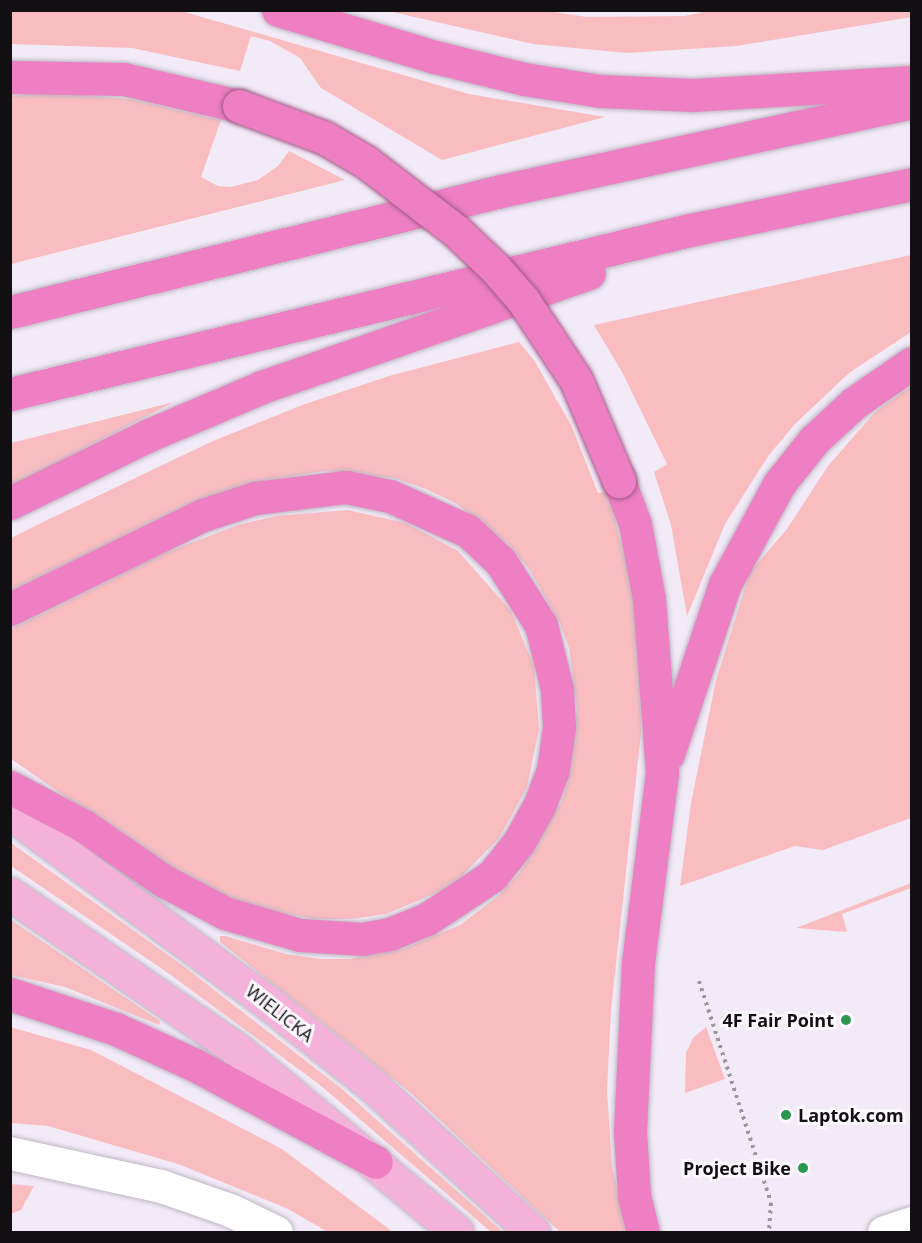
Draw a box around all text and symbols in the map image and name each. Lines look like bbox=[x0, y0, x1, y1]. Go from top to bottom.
street label: WIELICKA bbox=[242, 980, 318, 1046]
place label: 4F Fair Point bbox=[722, 1009, 834, 1031]
marker: 4F Fair Point bbox=[839, 1013, 853, 1027]
place label: Laptok.com bbox=[798, 1104, 904, 1126]
marker: Laptok.com bbox=[779, 1108, 793, 1122]
place label: Project Bike bbox=[683, 1157, 791, 1179]
marker: Project Bike bbox=[796, 1161, 810, 1175]

